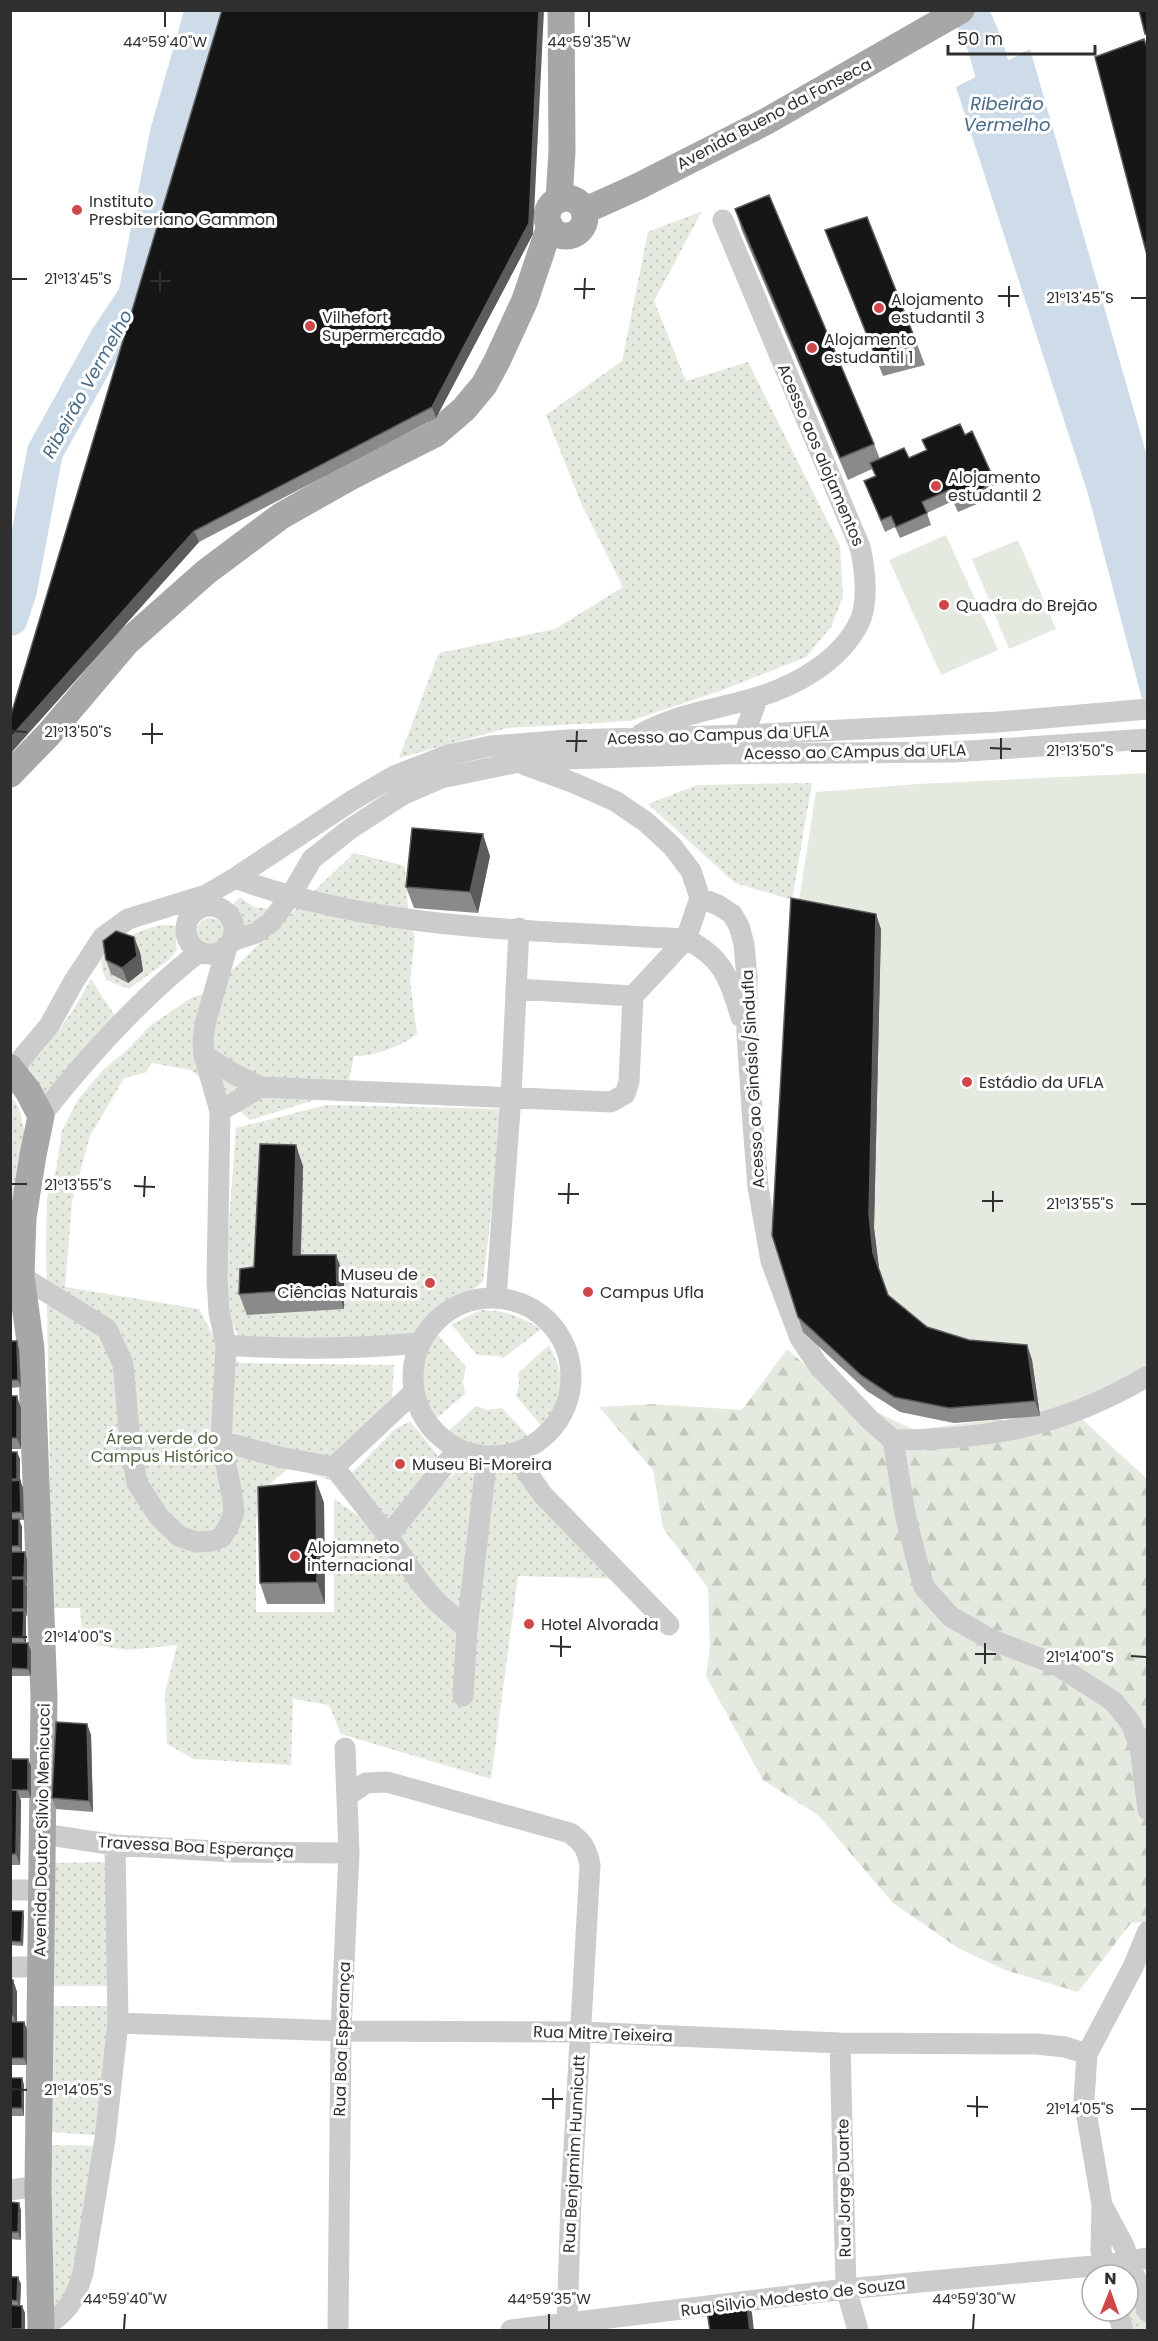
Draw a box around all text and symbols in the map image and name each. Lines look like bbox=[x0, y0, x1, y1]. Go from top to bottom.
scale bar bbox=[948, 18, 1095, 56]
text: 50 m bbox=[957, 26, 1003, 51]
text: 44°59'40"W bbox=[123, 31, 207, 52]
text: 44°59'35"W bbox=[547, 31, 631, 52]
street label: Avenida Bueno da Fonseca bbox=[672, 53, 876, 175]
water label: Ribeirão Vermelho bbox=[963, 91, 1051, 137]
place label: Instituto Presbiteriano Gammon bbox=[89, 190, 275, 231]
marker: Instituto Presbiteriano Gammon bbox=[70, 203, 84, 217]
text: 21°13'45"S bbox=[44, 268, 112, 289]
text: 21°13'45"S bbox=[1046, 287, 1114, 308]
place label: Alojamento estudantil 3 bbox=[891, 288, 985, 329]
marker: Alojamento estudantil 3 bbox=[872, 301, 886, 315]
water label: Ribeirão Vermelho bbox=[36, 305, 138, 463]
place label: Vilhefort Supermercado bbox=[322, 306, 442, 347]
marker: Vilhefort Supermercado bbox=[303, 319, 317, 333]
place label: Alojamento estudantil 1 bbox=[824, 328, 916, 369]
marker: Alojamento estudantil 1 bbox=[805, 341, 819, 355]
street label: Acesso aos alojamentos bbox=[772, 360, 870, 550]
place label: Alojamento estudantil 2 bbox=[948, 466, 1041, 507]
marker: Alojamento estudantil 2 bbox=[929, 479, 943, 493]
place label: Quadra do Brejão bbox=[956, 594, 1098, 617]
marker: Quadra do Brejão bbox=[937, 598, 951, 612]
street label: Acesso ao Campus da UFLA bbox=[606, 720, 830, 750]
text: 21°13'50"S bbox=[44, 721, 112, 742]
street label: Acesso ao CAmpus da UFLA bbox=[743, 739, 967, 765]
text: 21°13'50"S bbox=[1046, 740, 1114, 761]
street label: Acesso ao Ginásio/Sindufla bbox=[736, 969, 770, 1189]
place label: Estádio da UFLA bbox=[979, 1071, 1104, 1094]
marker: Estádio da UFLA bbox=[960, 1075, 974, 1089]
text: 21°13'55"S bbox=[44, 1174, 112, 1195]
text: 21°13'55"S bbox=[1046, 1193, 1114, 1214]
place label: Museu de Ciências Naturais bbox=[277, 1263, 418, 1304]
marker: Museu de Ciências Naturais bbox=[423, 1276, 437, 1290]
place label: Campus Ufla bbox=[600, 1281, 704, 1304]
marker: Campus Ufla bbox=[581, 1285, 595, 1299]
park label: Área verde do Campus Histórico bbox=[91, 1427, 233, 1468]
place label: Museu Bi-Moreira bbox=[412, 1453, 552, 1476]
marker: Museu Bi-Moreira bbox=[393, 1457, 407, 1471]
place label: Alojamneto internacional bbox=[307, 1536, 413, 1577]
marker: Alojamneto internacional bbox=[288, 1549, 302, 1563]
place label: Hotel Alvorada bbox=[541, 1613, 659, 1636]
marker: Hotel Alvorada bbox=[522, 1617, 536, 1631]
text: 21°14'00"S bbox=[44, 1626, 112, 1647]
text: 21°14'00"S bbox=[1046, 1646, 1114, 1667]
street label: Avenida Doutor Sílvio Menicucci bbox=[28, 1703, 56, 1957]
street label: Travessa Boa Esperança bbox=[97, 1830, 295, 1864]
street label: Rua Boa Esperança bbox=[328, 1961, 356, 2117]
street label: Rua Mitre Teixeira bbox=[533, 2020, 673, 2048]
street label: Rua Benjamim Hunnicutt bbox=[557, 2054, 591, 2254]
text: 21°14'05"S bbox=[44, 2079, 112, 2100]
text: 21°14'05"S bbox=[1046, 2098, 1114, 2119]
street label: Rua Jorge Duarte bbox=[831, 2118, 857, 2258]
north arrow bbox=[1080, 2263, 1140, 2323]
text: N bbox=[1104, 2267, 1116, 2290]
street label: Rua Silvio Modesto de Souza bbox=[679, 2272, 907, 2322]
text: 44°59'40"W bbox=[83, 2288, 167, 2309]
text: 44°59'35"W bbox=[507, 2288, 591, 2309]
text: 44°59'30"W bbox=[932, 2288, 1016, 2309]

